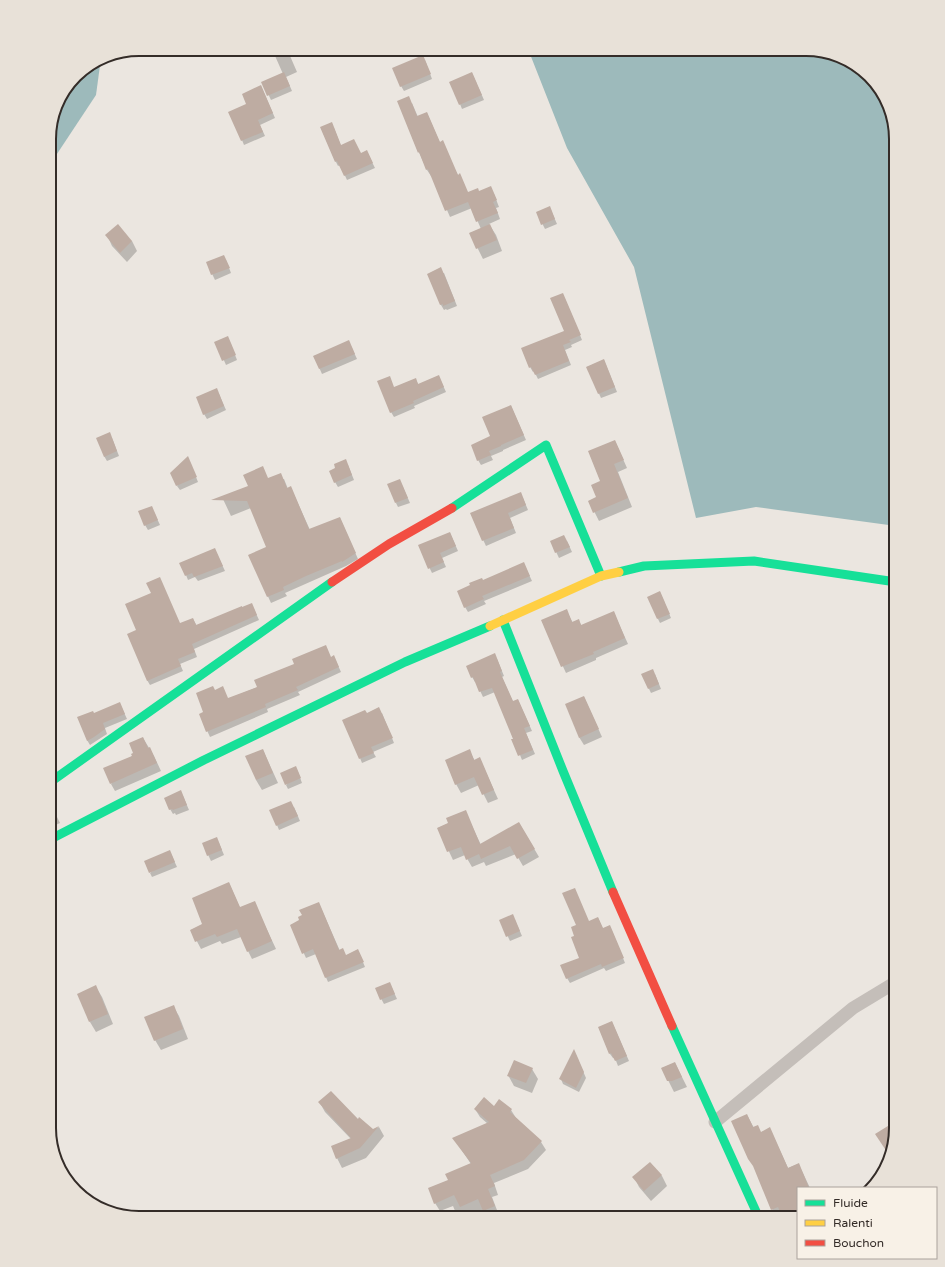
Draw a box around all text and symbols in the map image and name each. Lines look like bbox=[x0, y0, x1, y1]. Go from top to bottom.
legend bbox=[797, 1187, 937, 1259]
text: Fluide bbox=[833, 1196, 868, 1210]
text: Ralenti bbox=[833, 1216, 873, 1230]
text: Bouchon bbox=[833, 1236, 884, 1250]

